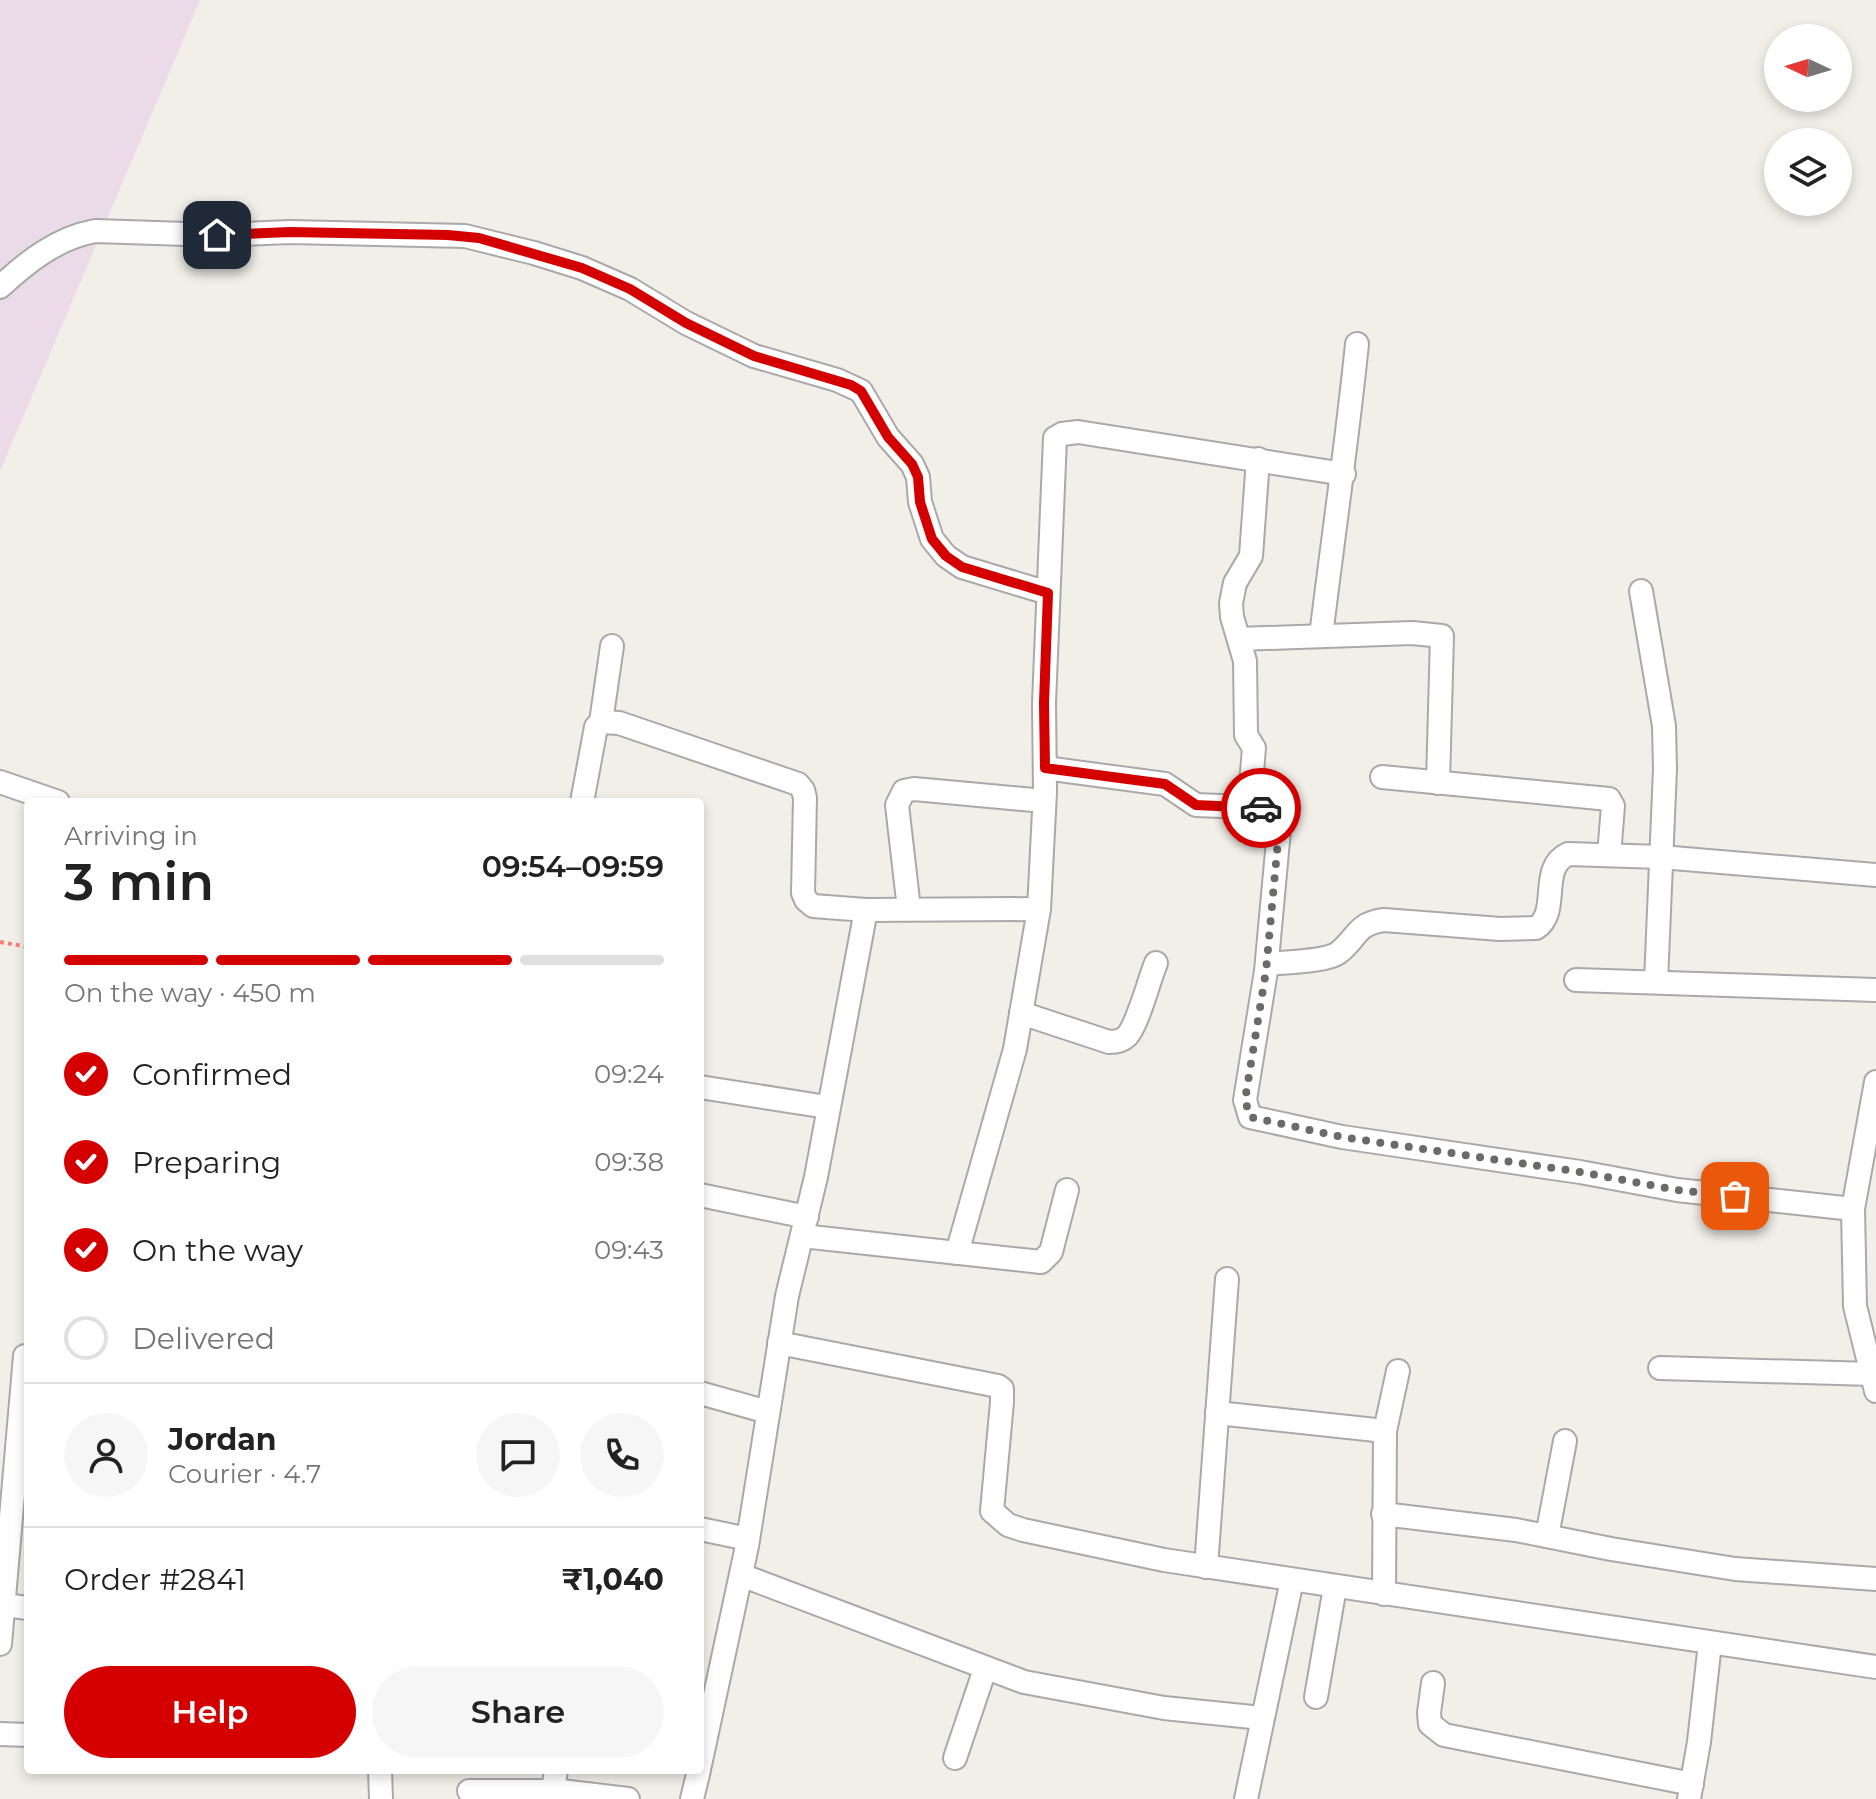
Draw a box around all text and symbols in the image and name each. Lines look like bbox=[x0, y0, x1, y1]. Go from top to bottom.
north arrow bbox=[1764, 24, 1852, 112]
map controls bbox=[1764, 24, 1852, 216]
button: layers bbox=[1764, 128, 1852, 216]
pin bbox=[183, 201, 251, 269]
icon: home bbox=[195, 213, 239, 257]
courier bbox=[1221, 768, 1301, 848]
icon: car bbox=[1239, 786, 1283, 830]
text: Arriving in bbox=[64, 820, 198, 852]
text: 09:54–09:59 bbox=[482, 848, 664, 885]
text: 3 min bbox=[64, 850, 214, 913]
text: On the way · 450 m bbox=[64, 977, 316, 1009]
icon: check bbox=[64, 1052, 108, 1096]
text: Confirmed bbox=[132, 1056, 292, 1093]
text: 09:24 bbox=[594, 1058, 664, 1090]
icon: check bbox=[64, 1140, 108, 1184]
text: Preparing bbox=[132, 1144, 281, 1181]
text: 09:38 bbox=[594, 1146, 664, 1178]
pin bbox=[1701, 1162, 1769, 1230]
icon: bag bbox=[1713, 1174, 1757, 1218]
icon: check bbox=[64, 1228, 108, 1272]
text: On the way bbox=[132, 1232, 303, 1269]
text: 09:43 bbox=[594, 1234, 664, 1266]
text: Delivered bbox=[132, 1320, 275, 1357]
button: person bbox=[64, 1413, 148, 1497]
button: chat bbox=[476, 1413, 560, 1497]
button: phone bbox=[580, 1413, 664, 1497]
text: Jordan bbox=[168, 1421, 277, 1458]
text: Courier · 4.7 bbox=[168, 1458, 321, 1490]
text: Order #2841 bbox=[64, 1561, 246, 1598]
text: ₹1,040 bbox=[561, 1561, 664, 1598]
button: Help bbox=[64, 1666, 356, 1758]
button: Share bbox=[372, 1666, 664, 1758]

